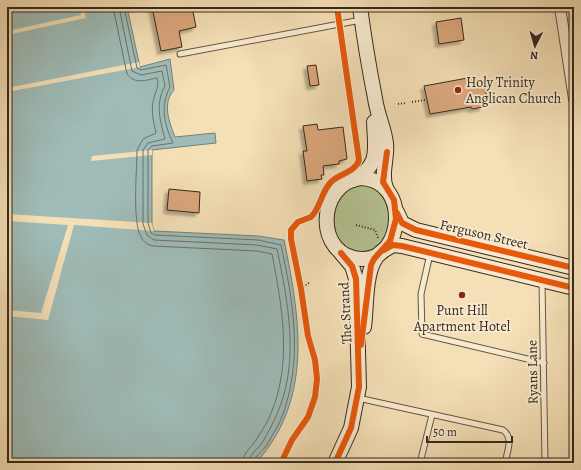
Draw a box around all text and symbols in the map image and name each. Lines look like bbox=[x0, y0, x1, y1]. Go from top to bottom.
north arrow bbox=[515, 26, 555, 66]
text: N bbox=[530, 48, 539, 63]
place label: Holy Trinity Anglican Church bbox=[465, 73, 562, 108]
marker: Holy Trinity Anglican Church bbox=[453, 85, 463, 95]
street label: Ferguson Street bbox=[438, 215, 530, 254]
street label: The Strand bbox=[334, 281, 357, 344]
marker: Punt Hill Apartment Hotel bbox=[457, 290, 467, 300]
place label: Punt Hill Apartment Hotel bbox=[413, 301, 511, 336]
street label: Ryans Lane bbox=[522, 340, 543, 404]
scale bar bbox=[427, 418, 512, 444]
text: 50 m bbox=[433, 424, 457, 440]

